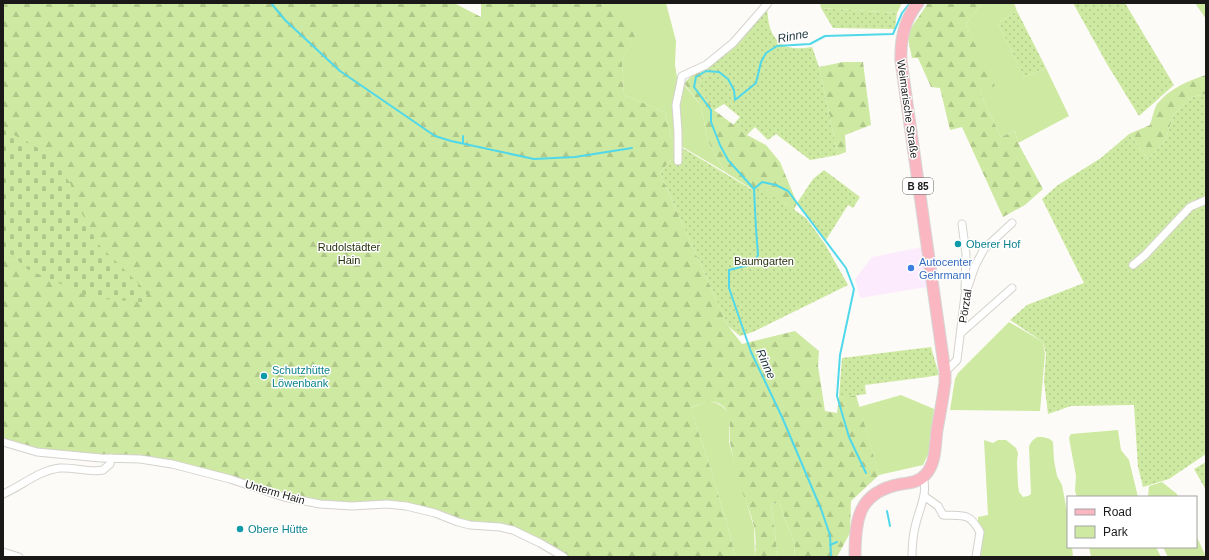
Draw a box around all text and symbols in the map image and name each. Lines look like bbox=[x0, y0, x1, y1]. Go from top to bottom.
water label: Rinne bbox=[776, 26, 810, 46]
street label: Weimarische Straße bbox=[895, 59, 921, 159]
road number: B 85 bbox=[903, 178, 933, 194]
place label: Oberer Hof bbox=[966, 238, 1021, 250]
marker: Oberer Hof bbox=[953, 239, 963, 249]
park label: Rudolstädter Hain bbox=[318, 241, 381, 266]
park label: Baumgarten bbox=[734, 255, 794, 267]
place label: Autocenter Gehrmann bbox=[919, 256, 973, 281]
marker: Autocenter Gehrmann bbox=[906, 263, 916, 273]
street label: Pörztal bbox=[956, 288, 974, 324]
water label: Rinne bbox=[753, 347, 779, 381]
place label: Schutzhütte Löwenbank bbox=[272, 364, 330, 389]
marker: Schutzhütte Löwenbank bbox=[259, 371, 269, 381]
street label: Unterm Hain bbox=[244, 478, 306, 506]
legend bbox=[1067, 496, 1197, 548]
text: Road bbox=[1103, 505, 1132, 519]
place label: Obere Hütte bbox=[248, 523, 308, 535]
marker: Obere Hütte bbox=[235, 524, 245, 534]
text: Park bbox=[1103, 525, 1129, 539]

